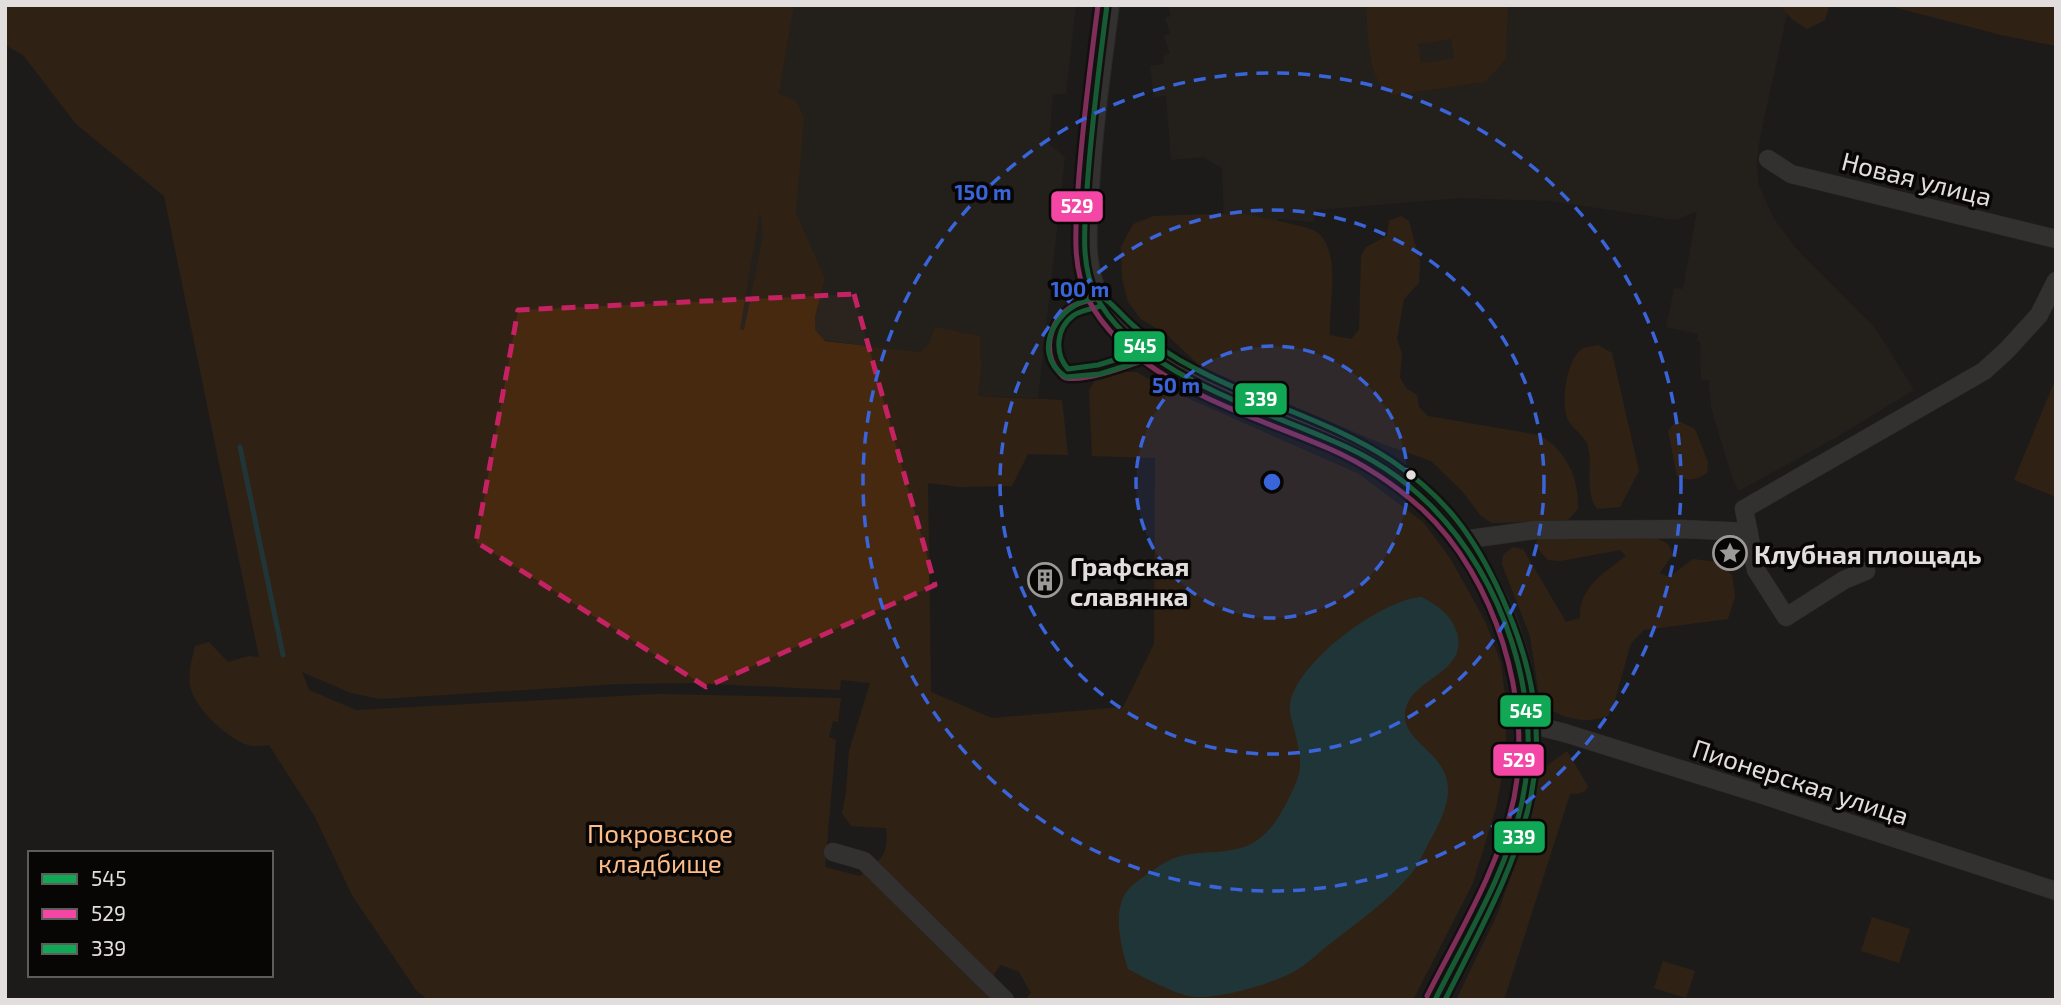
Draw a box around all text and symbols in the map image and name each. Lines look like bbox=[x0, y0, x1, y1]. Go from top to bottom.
street label: Новая улица bbox=[1839, 144, 1995, 213]
text: 150 m bbox=[955, 179, 1011, 204]
line badge: 529 bbox=[1050, 190, 1104, 223]
text: 529 bbox=[1061, 194, 1093, 217]
text: 100 m bbox=[1051, 276, 1109, 301]
line badge: 545 bbox=[1113, 330, 1166, 363]
text: 545 bbox=[1123, 334, 1157, 357]
text: 50 m bbox=[1152, 372, 1200, 397]
line badge: 339 bbox=[1234, 382, 1288, 416]
text: 339 bbox=[1245, 387, 1277, 410]
unlabelled marker bbox=[1404, 468, 1418, 482]
centre of rings bbox=[1260, 470, 1284, 494]
place icon: Клубная площадь bbox=[1711, 534, 1749, 572]
place label: Клубная площадь bbox=[1754, 538, 1982, 569]
place label: Графская славянка bbox=[1070, 550, 1189, 611]
building icon: Графская славянка bbox=[1026, 561, 1064, 599]
line badge: 545 bbox=[1499, 694, 1552, 728]
text: 545 bbox=[1509, 699, 1543, 722]
street label: Пионерская улица bbox=[1689, 731, 1913, 832]
line badge: 529 bbox=[1492, 743, 1545, 777]
text: 529 bbox=[1503, 748, 1535, 771]
park label: Покровское кладбище bbox=[587, 817, 733, 878]
line badge: 339 bbox=[1493, 820, 1546, 854]
text: 339 bbox=[1503, 825, 1535, 848]
legend bbox=[28, 851, 273, 977]
text: 545 bbox=[91, 865, 126, 890]
text: 529 bbox=[91, 900, 126, 925]
text: 339 bbox=[91, 935, 126, 960]

